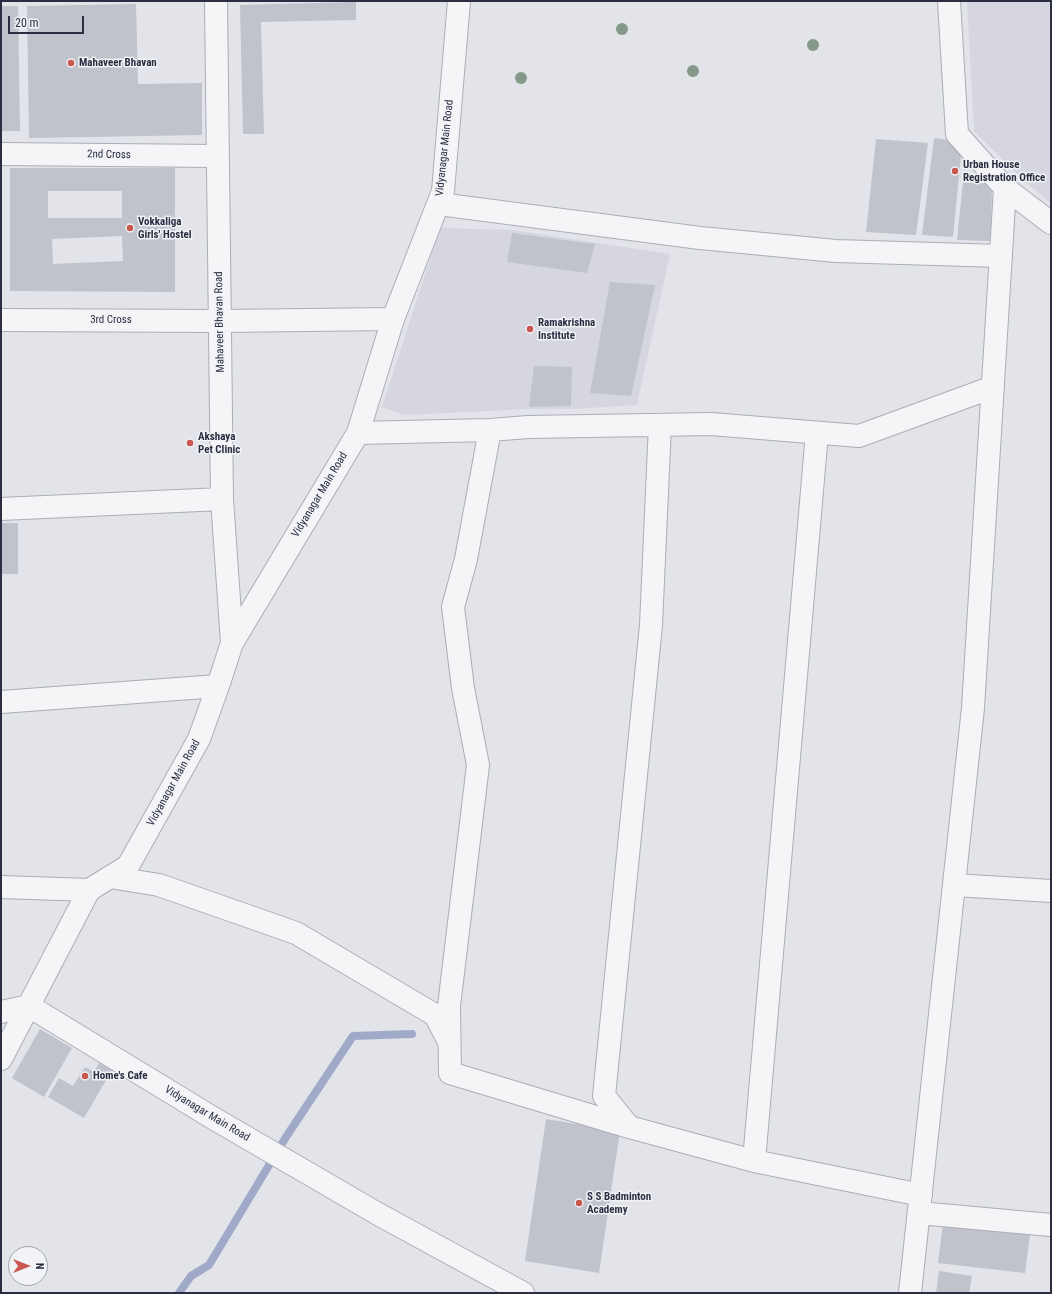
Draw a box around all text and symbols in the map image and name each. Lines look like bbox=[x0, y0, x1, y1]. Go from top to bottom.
scale bar bbox=[10, 8, 86, 34]
text: 20 m bbox=[15, 16, 39, 30]
place label: Mahaveer Bhavan bbox=[79, 56, 157, 70]
marker: Mahaveer Bhavan bbox=[66, 58, 76, 68]
street label: Vidyanagar Main Road bbox=[433, 99, 457, 197]
street label: 2nd Cross bbox=[87, 148, 131, 162]
place label: Urban House Registration Office bbox=[963, 158, 1045, 184]
marker: Urban House Registration Office bbox=[950, 166, 960, 176]
place label: Vokkaliga Girls' Hostel bbox=[138, 215, 192, 241]
marker: Vokkaliga Girls' Hostel bbox=[125, 223, 135, 233]
street label: Mahaveer Bhavan Road bbox=[213, 271, 227, 373]
street label: 3rd Cross bbox=[90, 313, 132, 327]
place label: Ramakrishna Institute bbox=[538, 316, 595, 342]
marker: Ramakrishna Institute bbox=[525, 324, 535, 334]
place label: Akshaya Pet Clinic bbox=[198, 430, 240, 456]
marker: Akshaya Pet Clinic bbox=[185, 438, 195, 448]
street label: Vidyanagar Main Road bbox=[289, 450, 351, 540]
street label: Vidyanagar Main Road bbox=[145, 737, 203, 829]
place label: Home's Cafe bbox=[93, 1069, 148, 1083]
marker: Home's Cafe bbox=[80, 1071, 90, 1081]
street label: Vidyanagar Main Road bbox=[162, 1083, 252, 1145]
place label: S S Badminton Academy bbox=[587, 1190, 651, 1216]
marker: S S Badminton Academy bbox=[574, 1198, 584, 1208]
north arrow bbox=[8, 1246, 48, 1286]
text: N bbox=[33, 1263, 46, 1269]

